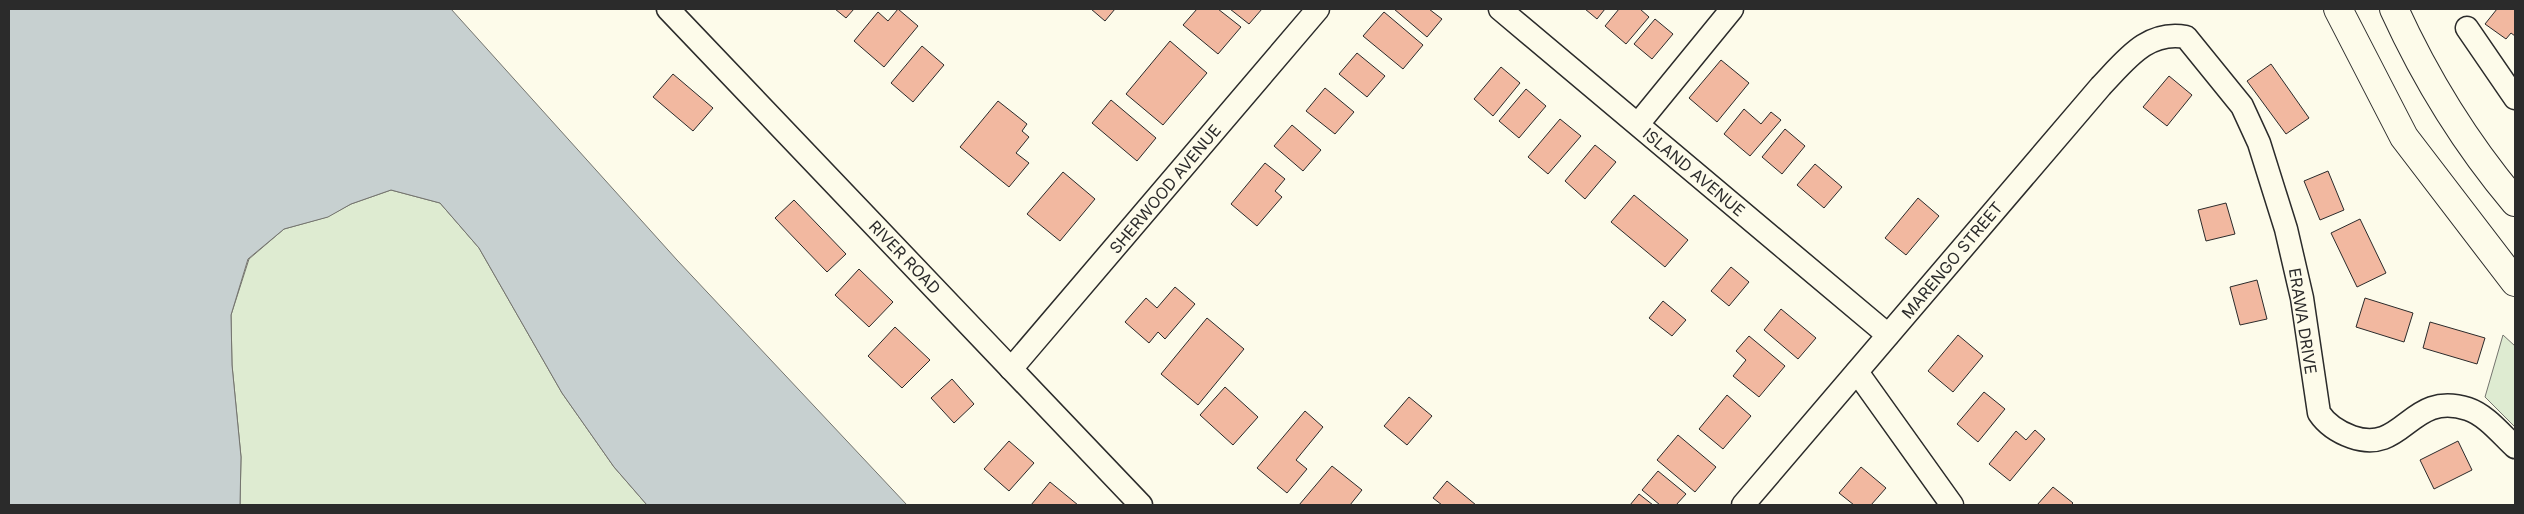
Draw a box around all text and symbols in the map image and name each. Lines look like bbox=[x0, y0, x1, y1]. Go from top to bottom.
street label: SHERWOOD AVENUE bbox=[1105, 120, 1225, 258]
street label: ISLAND AVENUE bbox=[1639, 124, 1749, 220]
street label: MARENGO STREET bbox=[1897, 197, 2007, 323]
street label: RIVER ROAD bbox=[865, 216, 945, 298]
street label: ERAWA DRIVE bbox=[2285, 266, 2321, 376]

